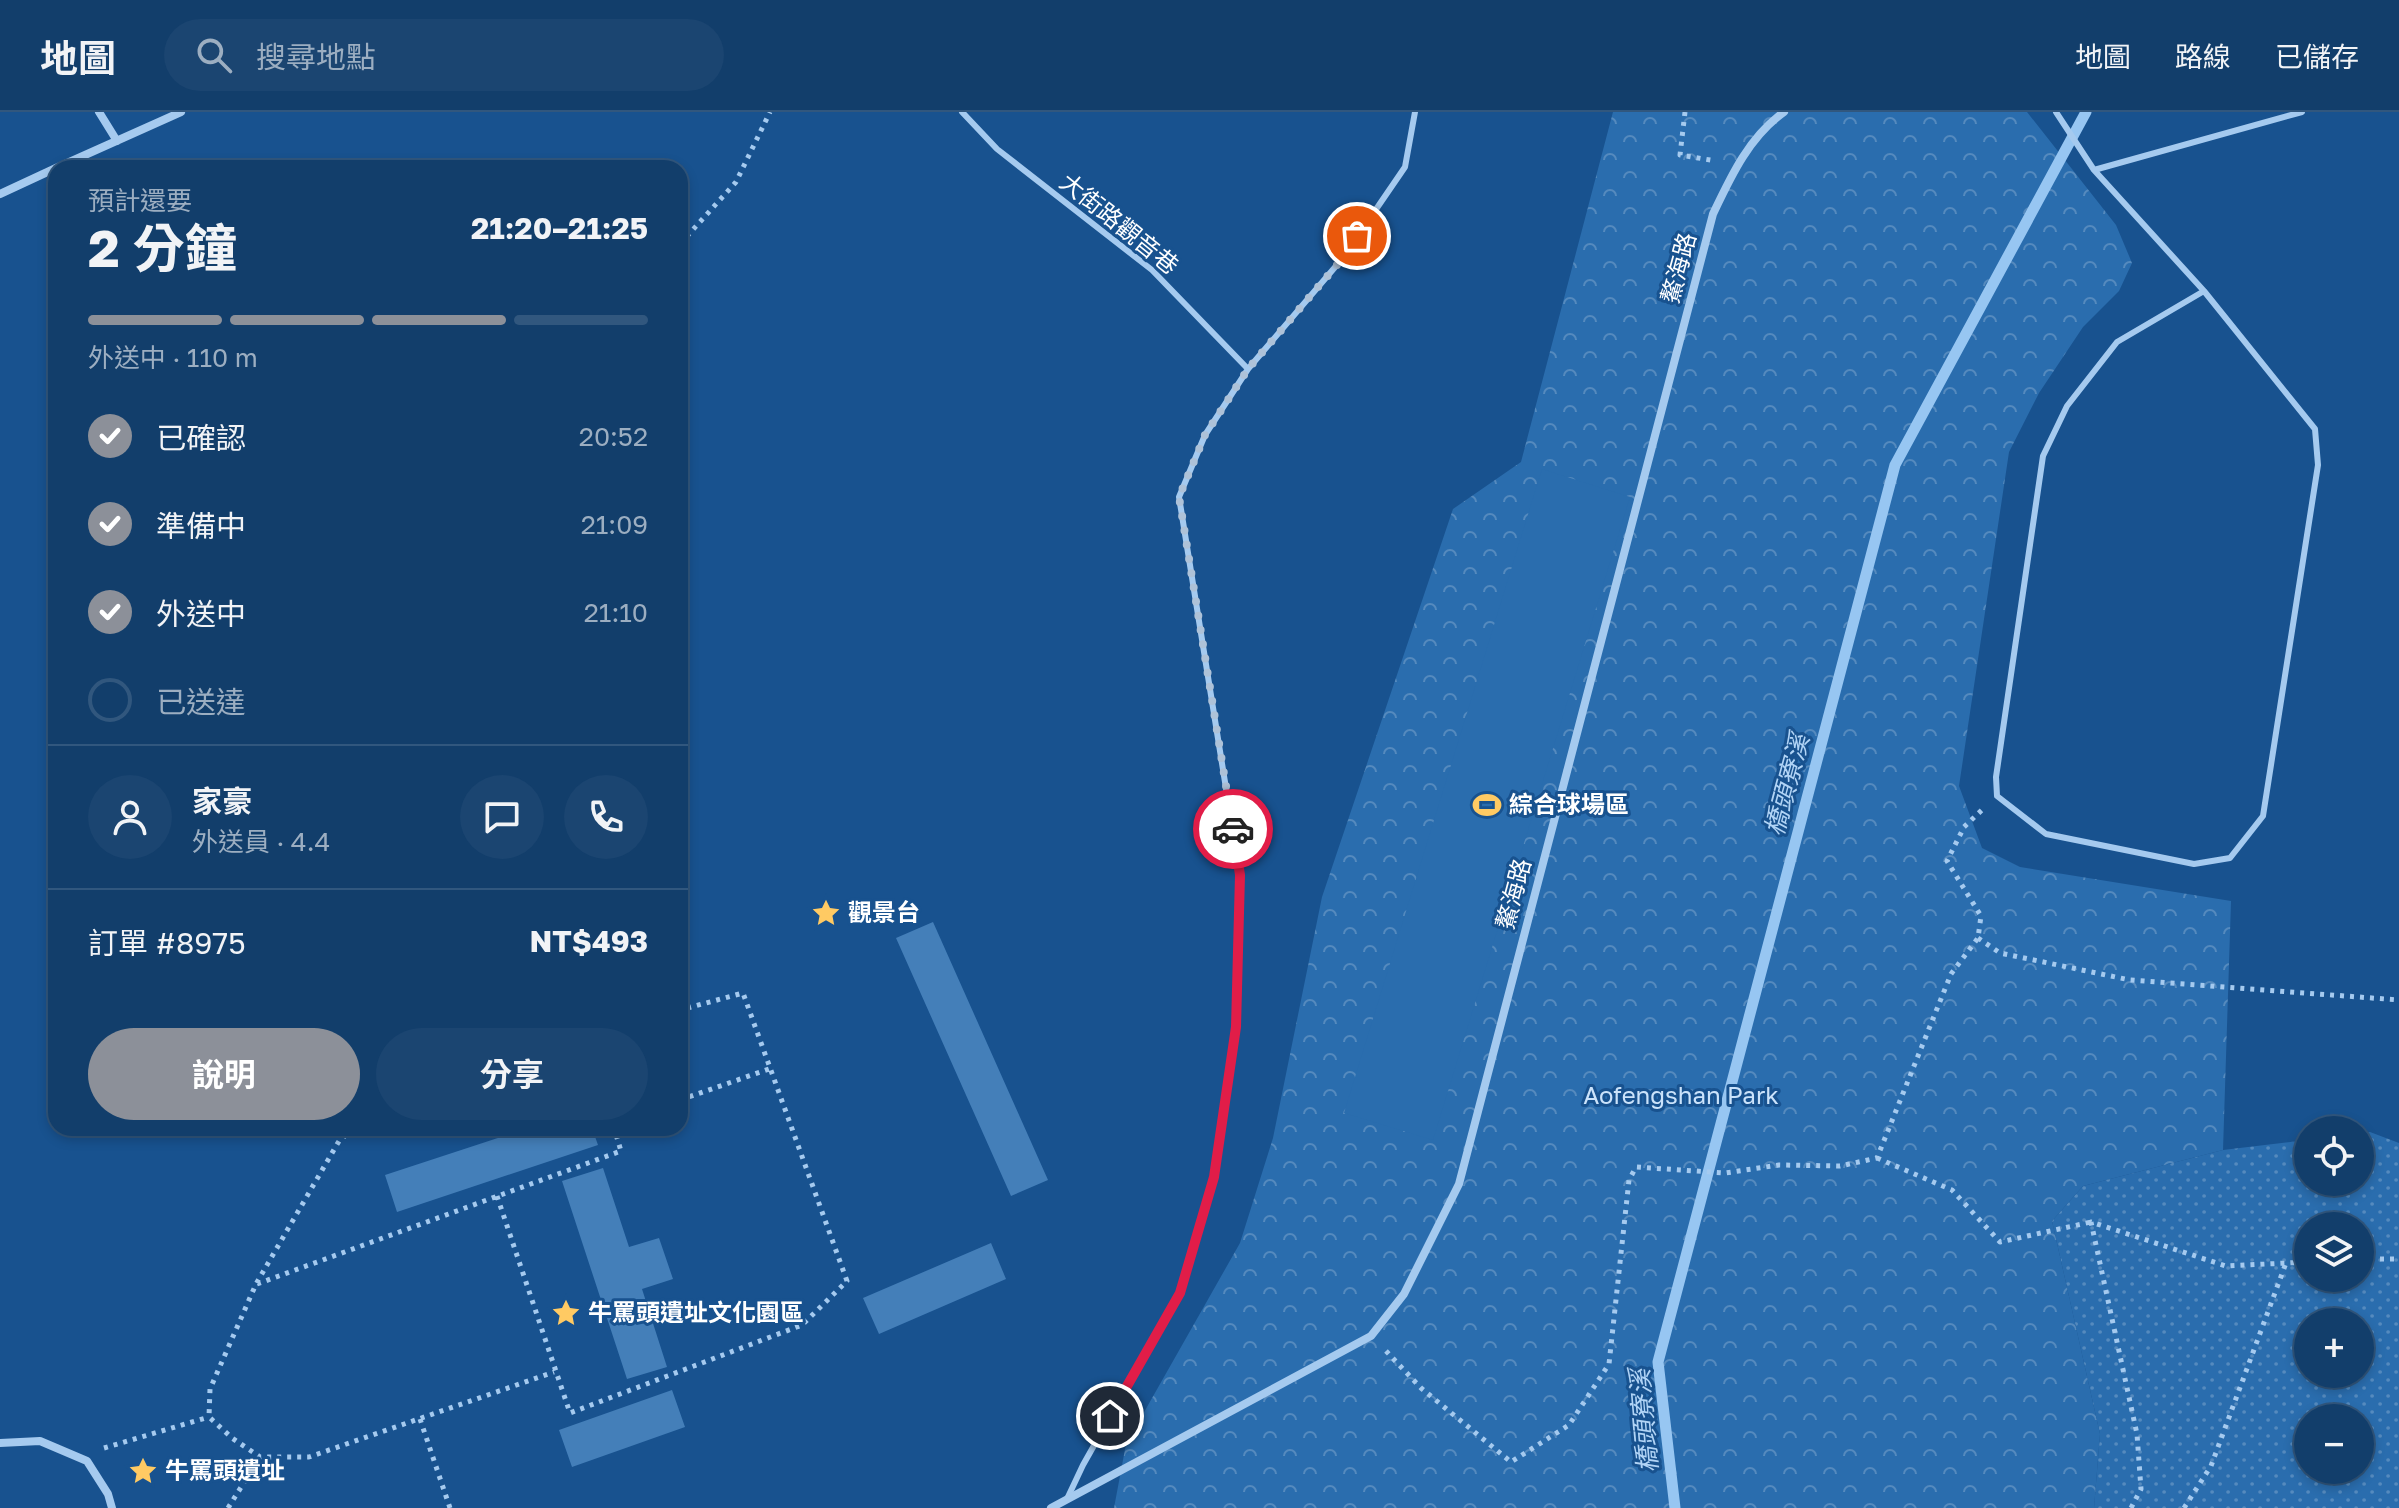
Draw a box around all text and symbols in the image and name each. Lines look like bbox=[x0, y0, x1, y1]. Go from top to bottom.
search box bbox=[164, 19, 724, 91]
icon: search bbox=[192, 33, 236, 77]
text: 地圖 bbox=[40, 35, 116, 80]
text: 搜尋地點 bbox=[256, 39, 376, 75]
text: 地圖 bbox=[2075, 40, 2131, 73]
text: 路線 bbox=[2175, 40, 2231, 73]
text: 已儲存 bbox=[2275, 40, 2359, 73]
street label: 大街路觀音巷 bbox=[1055, 166, 1185, 279]
text: 預計還要 bbox=[88, 185, 192, 216]
pin bbox=[1323, 202, 1391, 270]
text: 21:20–21:25 bbox=[471, 210, 648, 246]
icon: bag bbox=[1335, 214, 1379, 258]
text: 2 分鐘 bbox=[88, 216, 237, 278]
street label: 鰲海路 bbox=[1654, 229, 1701, 306]
text: 外送中 · 110 m bbox=[88, 342, 258, 373]
icon: check bbox=[88, 414, 132, 458]
text: 已確認 bbox=[156, 420, 246, 456]
text: 20:52 bbox=[579, 421, 648, 452]
icon: check bbox=[88, 502, 132, 546]
text: 準備中 bbox=[156, 508, 246, 544]
text: 21:09 bbox=[581, 509, 648, 540]
icon: check bbox=[88, 590, 132, 634]
text: 外送中 bbox=[156, 596, 246, 632]
text: 21:10 bbox=[584, 597, 648, 628]
text: 已送達 bbox=[156, 684, 246, 720]
water label: 橋頭寮溪 bbox=[1758, 727, 1816, 839]
button: person bbox=[88, 775, 172, 859]
button: chat bbox=[460, 775, 544, 859]
button: phone bbox=[564, 775, 648, 859]
text: 家豪 bbox=[192, 783, 252, 819]
courier bbox=[1193, 789, 1273, 869]
place label: 綜合球場區 bbox=[1509, 789, 1629, 818]
sports icon: 綜合球場區 bbox=[1472, 790, 1502, 820]
icon: car bbox=[1211, 807, 1255, 851]
text: 外送員 · 4.4 bbox=[192, 826, 330, 857]
street label: 鰲海路 bbox=[1489, 855, 1536, 932]
place label: 觀景台 bbox=[848, 897, 920, 926]
place icon: 觀景台 bbox=[811, 898, 841, 928]
text: NT$493 bbox=[530, 923, 648, 959]
text: 訂單 #8975 bbox=[88, 925, 246, 961]
button: 說明 bbox=[88, 1028, 360, 1120]
button: 分享 bbox=[376, 1028, 648, 1120]
park label: Aofengshan Park bbox=[1583, 1080, 1779, 1109]
map controls bbox=[2294, 1116, 2374, 1484]
button: locate bbox=[2294, 1116, 2374, 1196]
button: layers bbox=[2294, 1212, 2374, 1292]
place label: 牛罵頭遺址文化園區 bbox=[588, 1297, 804, 1326]
place icon: 牛罵頭遺址文化園區 bbox=[551, 1298, 581, 1328]
button: + bbox=[2294, 1308, 2374, 1388]
water label: 橋頭寮溪 bbox=[1623, 1364, 1663, 1474]
pin bbox=[1076, 1382, 1144, 1450]
icon: home bbox=[1088, 1394, 1132, 1438]
button: − bbox=[2294, 1404, 2374, 1484]
place label: 牛罵頭遺址 bbox=[165, 1455, 285, 1484]
place icon: 牛罵頭遺址 bbox=[128, 1456, 158, 1486]

